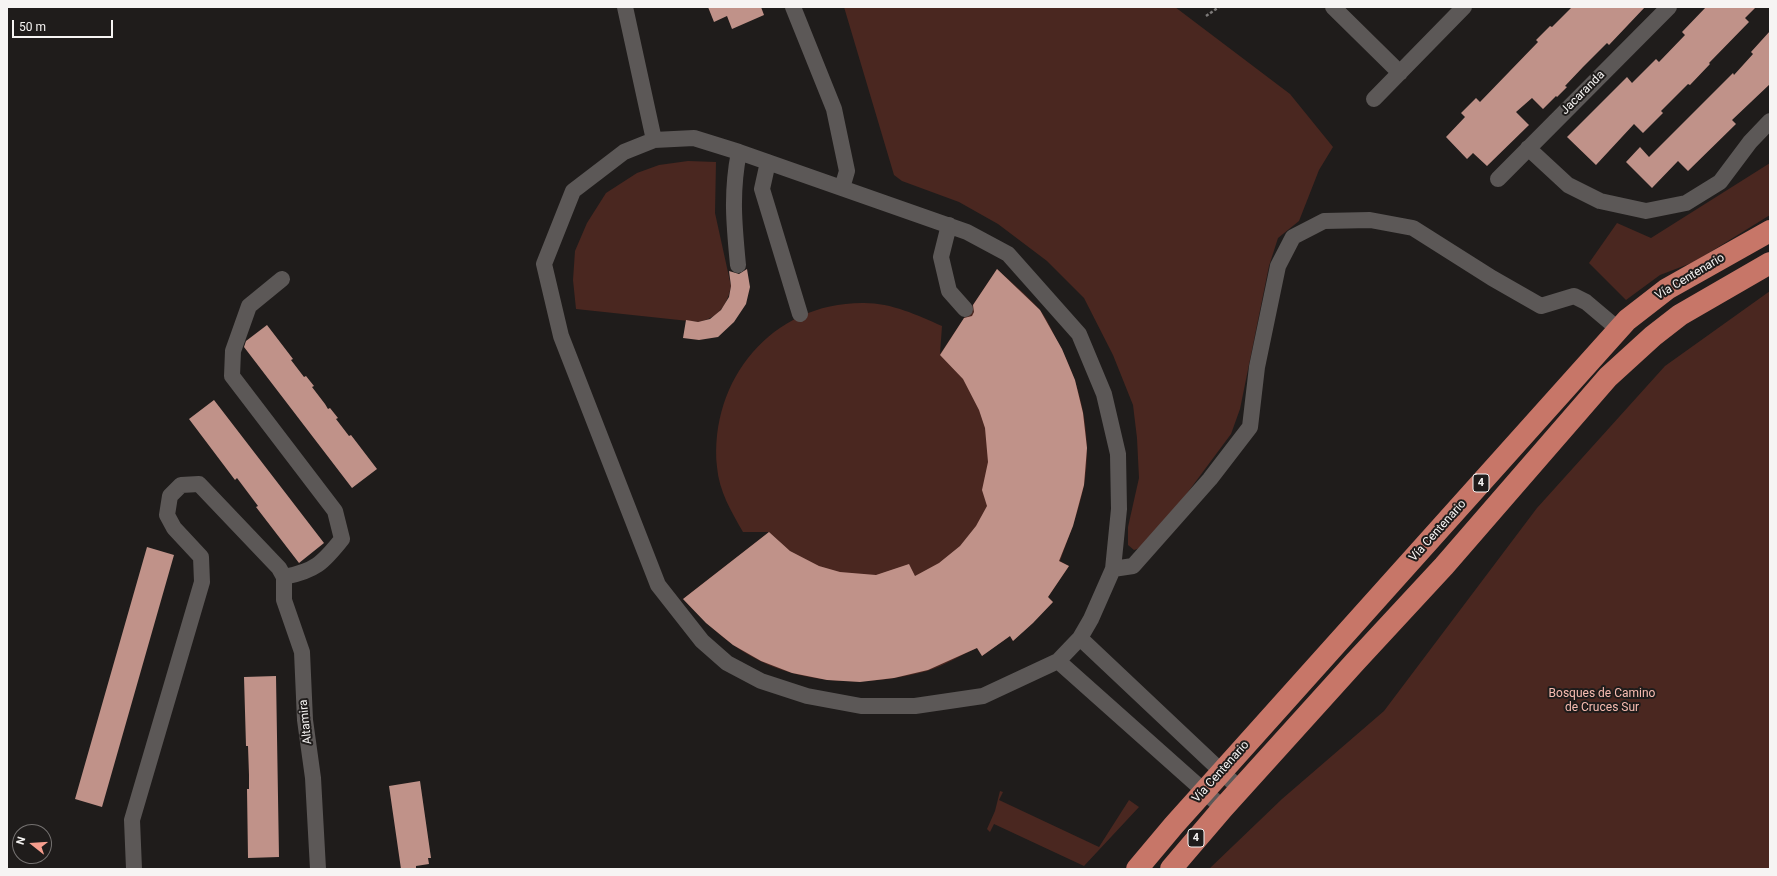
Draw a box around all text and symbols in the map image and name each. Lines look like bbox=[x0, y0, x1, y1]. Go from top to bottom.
scale bar bbox=[14, 12, 115, 38]
text: 50 m bbox=[19, 20, 46, 34]
street label: Jacaranda bbox=[1558, 68, 1608, 118]
street label: Vía Centenario bbox=[1653, 251, 1727, 303]
road number: 4 bbox=[1473, 474, 1489, 492]
street label: Vía Centenario bbox=[1406, 497, 1470, 565]
park label: Bosques de Camino de Cruces Sur bbox=[1549, 687, 1655, 715]
street label: Altamira bbox=[296, 699, 316, 745]
street label: Vía Centenario bbox=[1189, 738, 1253, 806]
north arrow bbox=[12, 824, 52, 864]
road number: 4 bbox=[1188, 829, 1204, 847]
text: N bbox=[14, 835, 28, 846]

